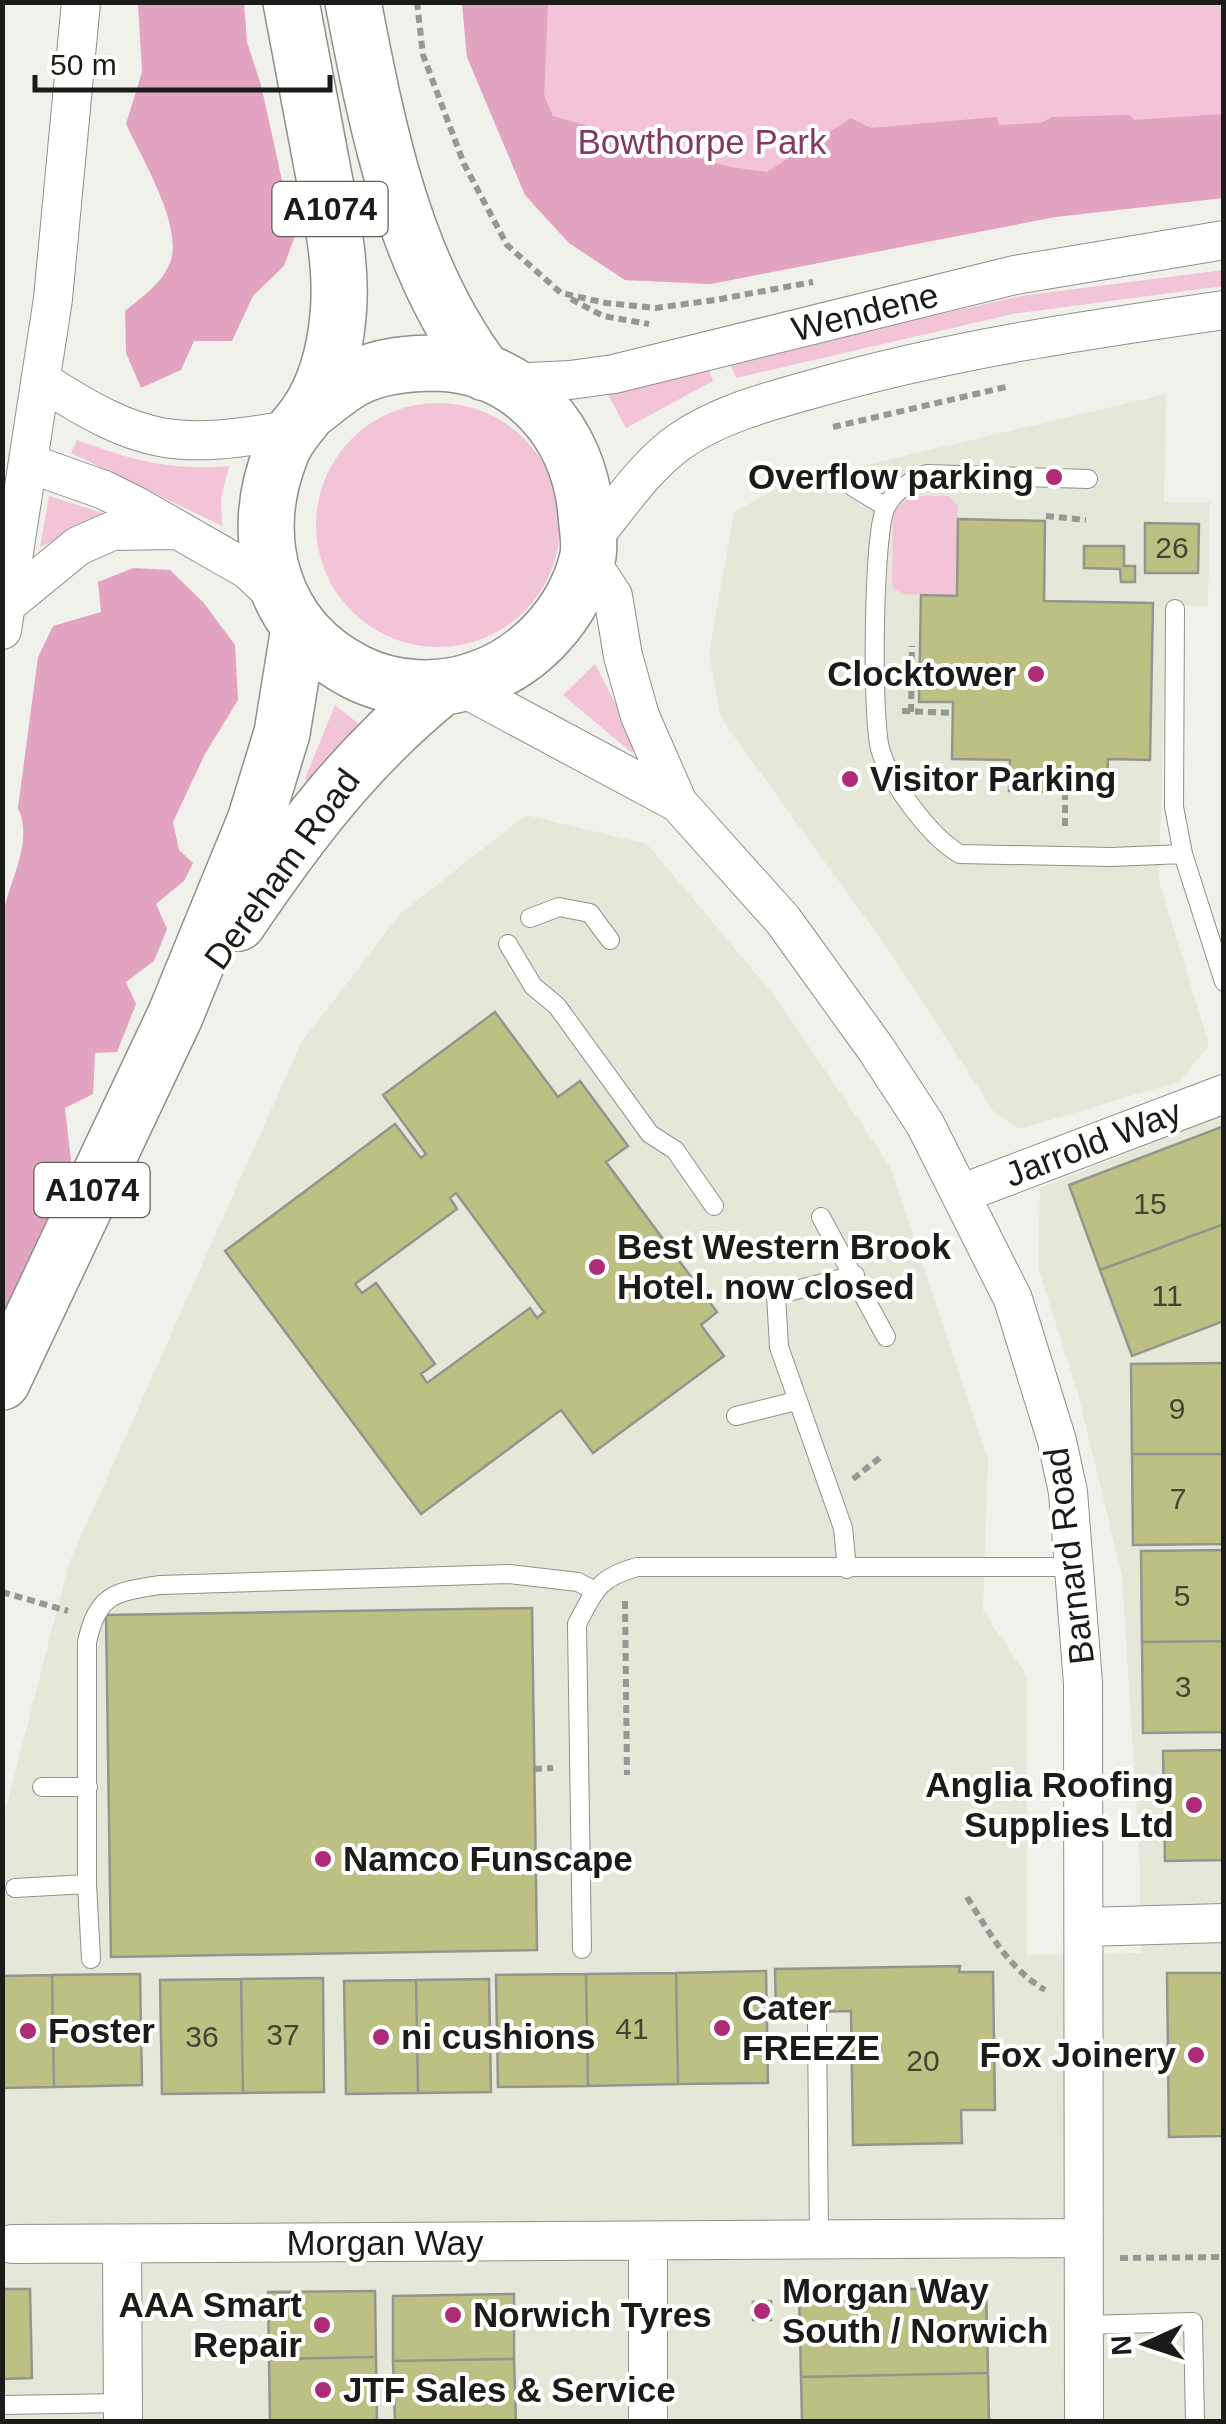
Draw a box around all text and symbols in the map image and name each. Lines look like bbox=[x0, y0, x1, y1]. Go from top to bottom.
scale bar bbox=[35, 30, 330, 92]
text: 50 m bbox=[50, 48, 117, 81]
park label: Bowthorpe Park bbox=[577, 122, 827, 161]
road number: A1074 bbox=[272, 182, 388, 236]
street label: Wendene bbox=[788, 275, 942, 348]
place label: Overflow parking bbox=[748, 457, 1034, 496]
marker: Overflow parking bbox=[1043, 466, 1065, 488]
house number: 26 bbox=[1155, 531, 1189, 564]
place label: Clocktower bbox=[827, 654, 1016, 693]
marker: Clocktower bbox=[1025, 663, 1047, 685]
place label: Visitor Parking bbox=[870, 759, 1116, 798]
street label: Dereham Road bbox=[196, 761, 367, 976]
marker: Visitor Parking bbox=[839, 768, 861, 790]
street label: Jarrold Way bbox=[999, 1091, 1187, 1194]
road number: A1074 bbox=[34, 1163, 150, 1217]
house number: 15 bbox=[1133, 1187, 1167, 1220]
place label: Best Western Brook Hotel. now closed bbox=[617, 1227, 951, 1306]
marker: Best Western Brook Hotel. now closed bbox=[586, 1256, 608, 1278]
house number: 11 bbox=[1151, 1279, 1183, 1312]
house number: 9 bbox=[1169, 1392, 1185, 1425]
street label: Barnard Road bbox=[1036, 1446, 1101, 1667]
house number: 7 bbox=[1170, 1482, 1186, 1515]
house number: 5 bbox=[1174, 1579, 1190, 1612]
house number: 3 bbox=[1175, 1670, 1191, 1703]
place label: Anglia Roofing Supplies Ltd bbox=[925, 1765, 1174, 1844]
marker: Anglia Roofing Supplies Ltd bbox=[1183, 1794, 1205, 1816]
place label: Namco Funscape bbox=[343, 1839, 633, 1878]
marker: Namco Funscape bbox=[312, 1848, 334, 1870]
place label: Cater FREEZE bbox=[742, 1988, 880, 2067]
place label: Foster bbox=[48, 2011, 155, 2050]
house number: 41 bbox=[615, 2012, 649, 2045]
place label: ni cushions bbox=[401, 2017, 595, 2056]
marker: Cater FREEZE bbox=[711, 2017, 733, 2039]
house number: 37 bbox=[266, 2018, 300, 2051]
marker: Foster bbox=[17, 2020, 39, 2042]
house number: 36 bbox=[185, 2020, 219, 2053]
marker: ni cushions bbox=[370, 2026, 392, 2048]
place label: Fox Joinery bbox=[980, 2035, 1177, 2074]
house number: 20 bbox=[906, 2044, 940, 2077]
marker: Fox Joinery bbox=[1185, 2044, 1207, 2066]
street label: Morgan Way bbox=[286, 2223, 484, 2262]
place label: Morgan Way South / Norwich bbox=[782, 2271, 1048, 2350]
place label: AAA Smart Repair bbox=[119, 2285, 302, 2364]
north arrow bbox=[1096, 2294, 1196, 2394]
place label: Norwich Tyres bbox=[473, 2295, 712, 2334]
marker: Morgan Way South / Norwich bbox=[751, 2300, 773, 2322]
marker: Norwich Tyres bbox=[442, 2304, 464, 2326]
marker: AAA Smart Repair bbox=[311, 2314, 333, 2336]
text: N bbox=[1106, 2334, 1138, 2356]
place label: JTF Sales & Service bbox=[343, 2370, 676, 2409]
marker: JTF Sales & Service bbox=[312, 2379, 334, 2401]

